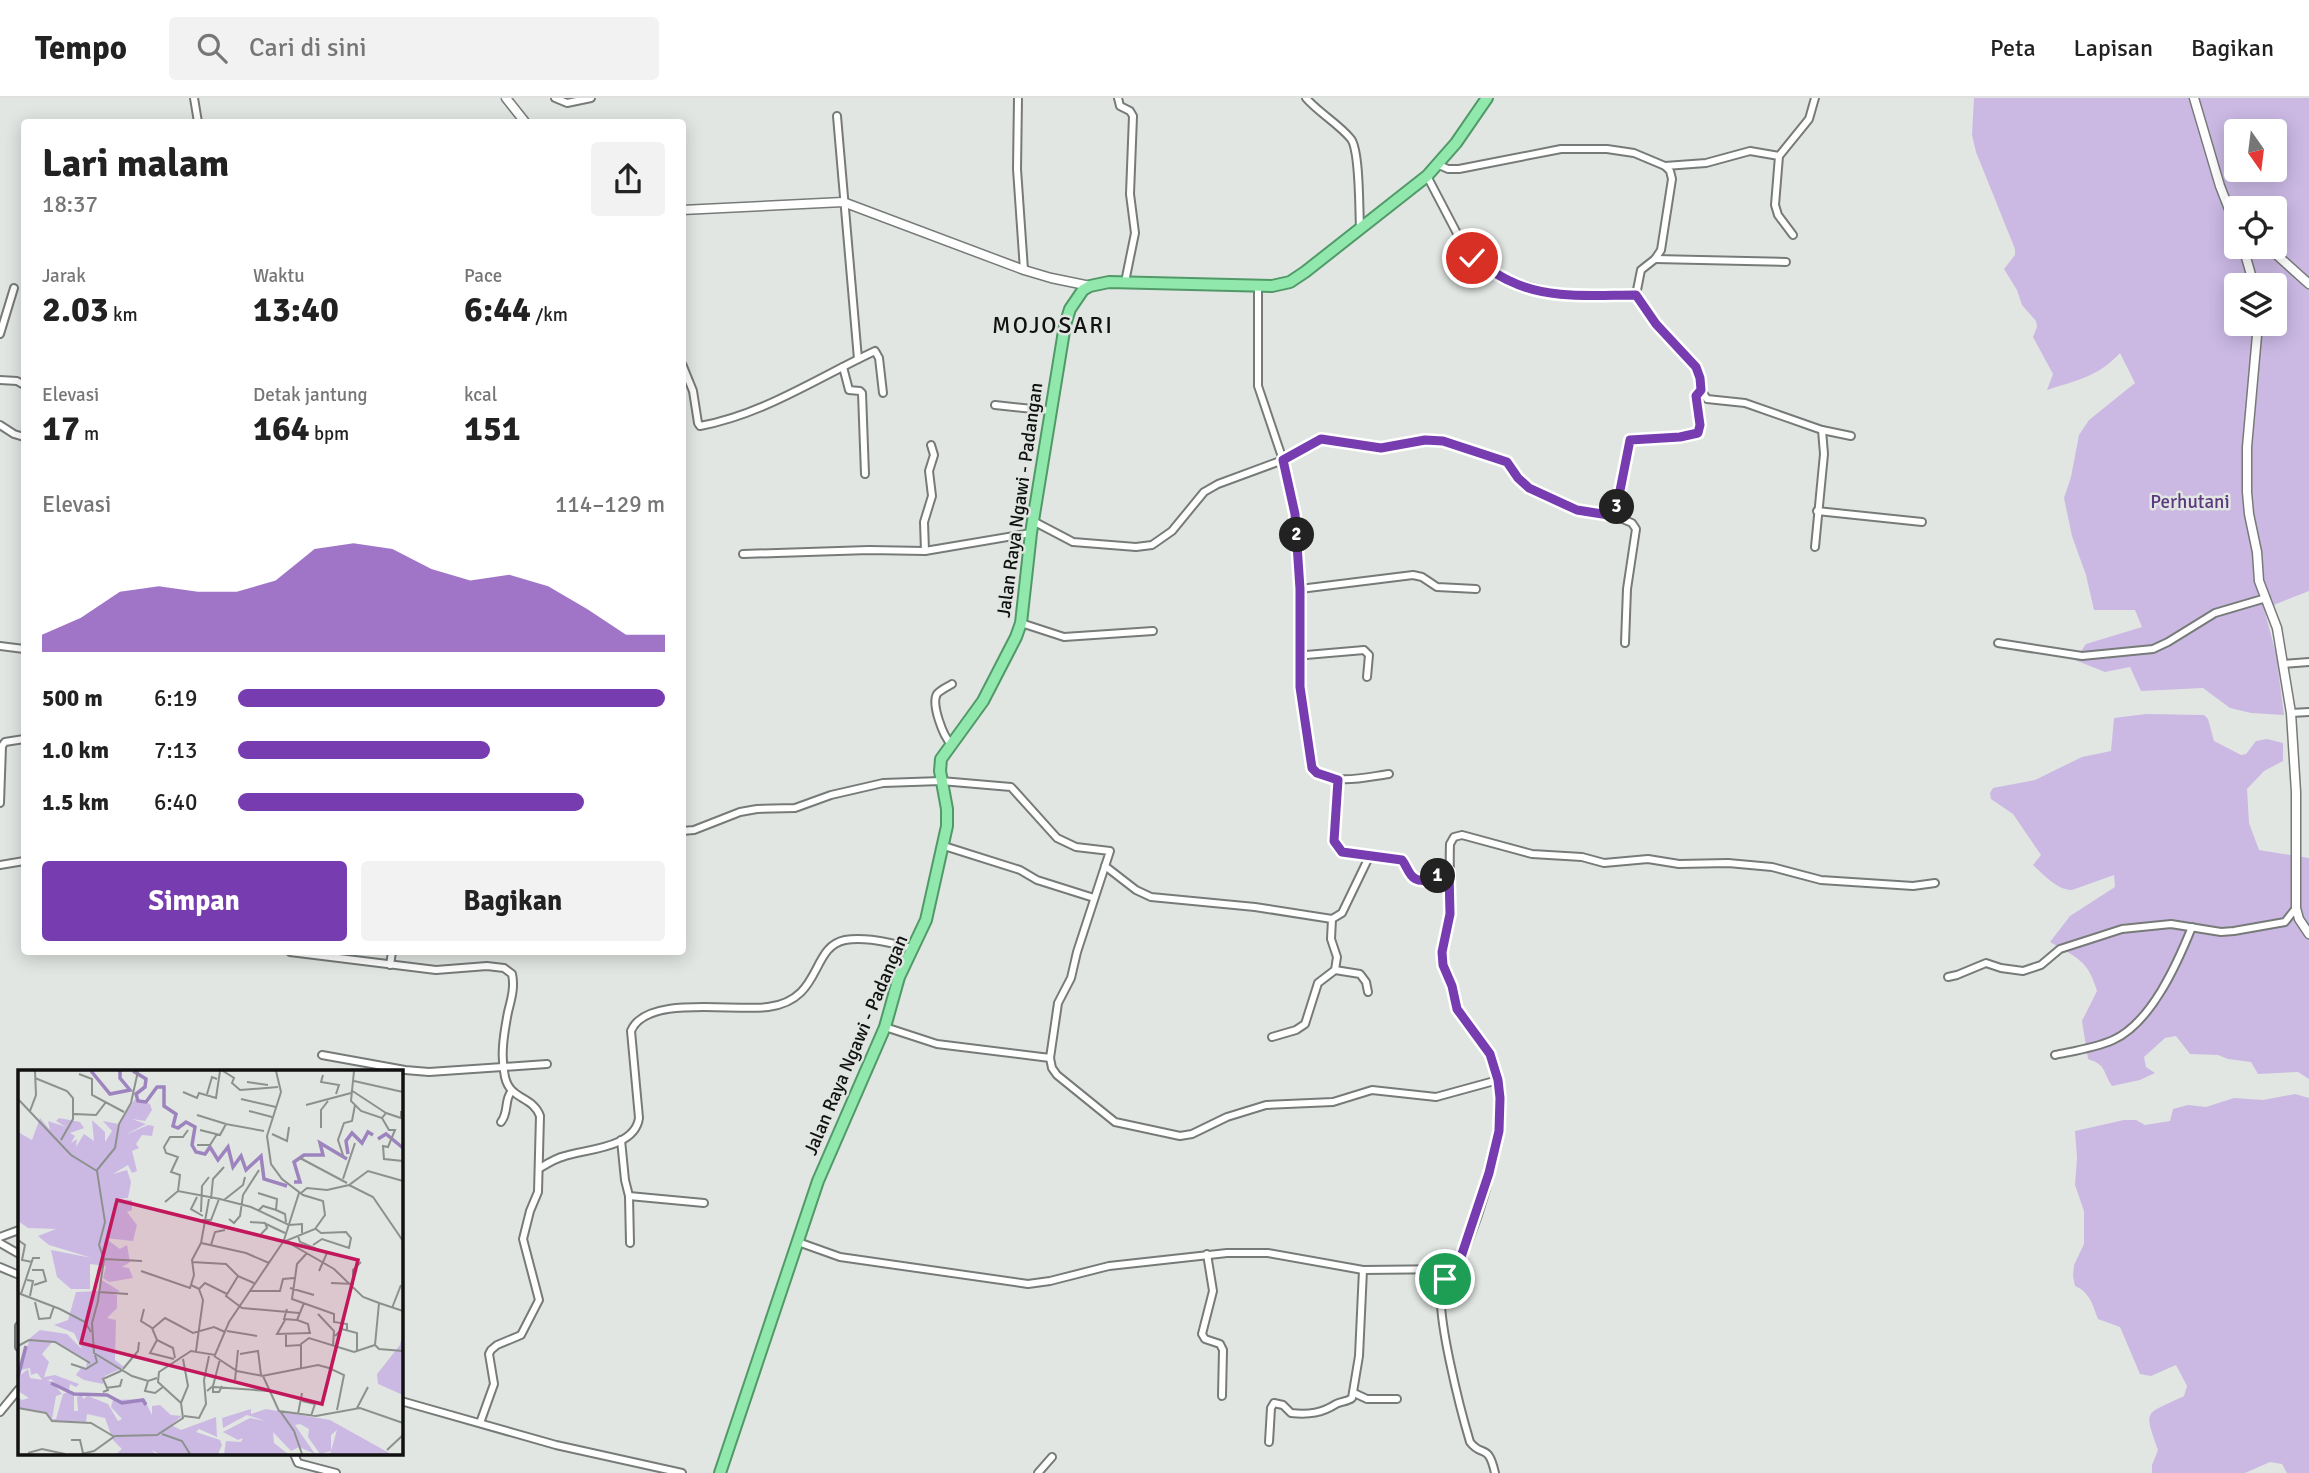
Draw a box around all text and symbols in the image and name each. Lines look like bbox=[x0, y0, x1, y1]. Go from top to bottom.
search box bbox=[169, 17, 659, 80]
text: Tempo bbox=[35, 28, 127, 69]
icon: search bbox=[193, 29, 231, 67]
text: Cari di sini bbox=[249, 32, 367, 64]
text: Peta bbox=[1990, 33, 2036, 63]
text: Lapisan bbox=[2074, 33, 2153, 63]
text: Bagikan bbox=[2191, 33, 2274, 63]
north arrow bbox=[2224, 119, 2287, 182]
map controls bbox=[2224, 119, 2287, 336]
text: Lari malam bbox=[42, 140, 229, 187]
button: share bbox=[591, 142, 665, 216]
text: 18:37 bbox=[42, 190, 98, 219]
button: locate bbox=[2224, 196, 2287, 259]
pin bbox=[1442, 228, 1502, 288]
icon: check bbox=[1453, 239, 1491, 277]
text: Jarak bbox=[42, 264, 86, 288]
text: Waktu bbox=[253, 264, 305, 288]
text: Pace bbox=[464, 264, 502, 288]
button: layers bbox=[2224, 273, 2287, 336]
text: 2.03 bbox=[42, 288, 109, 331]
text: 13:40 bbox=[253, 288, 339, 331]
text: 6:44 bbox=[464, 288, 531, 331]
text: km bbox=[109, 303, 138, 327]
text: /km bbox=[531, 303, 568, 327]
district label: MOJOSARI bbox=[992, 311, 1114, 340]
street label: Jalan Raya Ngawi - Padangan bbox=[992, 381, 1048, 619]
text: Elevasi bbox=[42, 383, 99, 407]
text: Detak jantung bbox=[253, 383, 368, 407]
text: kcal bbox=[464, 383, 497, 407]
text: 17 bbox=[42, 407, 80, 450]
text: 164 bbox=[253, 407, 310, 450]
text: 151 bbox=[464, 407, 521, 450]
text: m bbox=[80, 422, 99, 446]
text: bpm bbox=[310, 422, 349, 446]
text: Elevasi bbox=[42, 490, 111, 519]
text: 114–129 m bbox=[555, 490, 665, 519]
pin: 3 bbox=[1600, 490, 1634, 524]
park label: Perhutani bbox=[2150, 490, 2230, 514]
text: 3 bbox=[1611, 494, 1622, 518]
pin: 2 bbox=[1280, 518, 1314, 552]
text: 2 bbox=[1291, 522, 1302, 546]
text: 500 m bbox=[42, 684, 103, 713]
text: 6:19 bbox=[154, 684, 197, 713]
text: 1.0 km bbox=[42, 736, 109, 765]
text: 7:13 bbox=[154, 736, 197, 765]
text: 1.5 km bbox=[42, 788, 109, 817]
text: 6:40 bbox=[154, 788, 197, 817]
pin: 1 bbox=[1420, 858, 1456, 894]
button: Simpan bbox=[42, 861, 347, 941]
button: Bagikan bbox=[361, 861, 665, 941]
text: 1 bbox=[1432, 863, 1443, 887]
street label: Jalan Raya Ngawi - Padangan bbox=[799, 931, 913, 1159]
inset map bbox=[18, 1070, 402, 1456]
pin bbox=[1415, 1249, 1475, 1309]
icon: arrive bbox=[1426, 1260, 1464, 1298]

